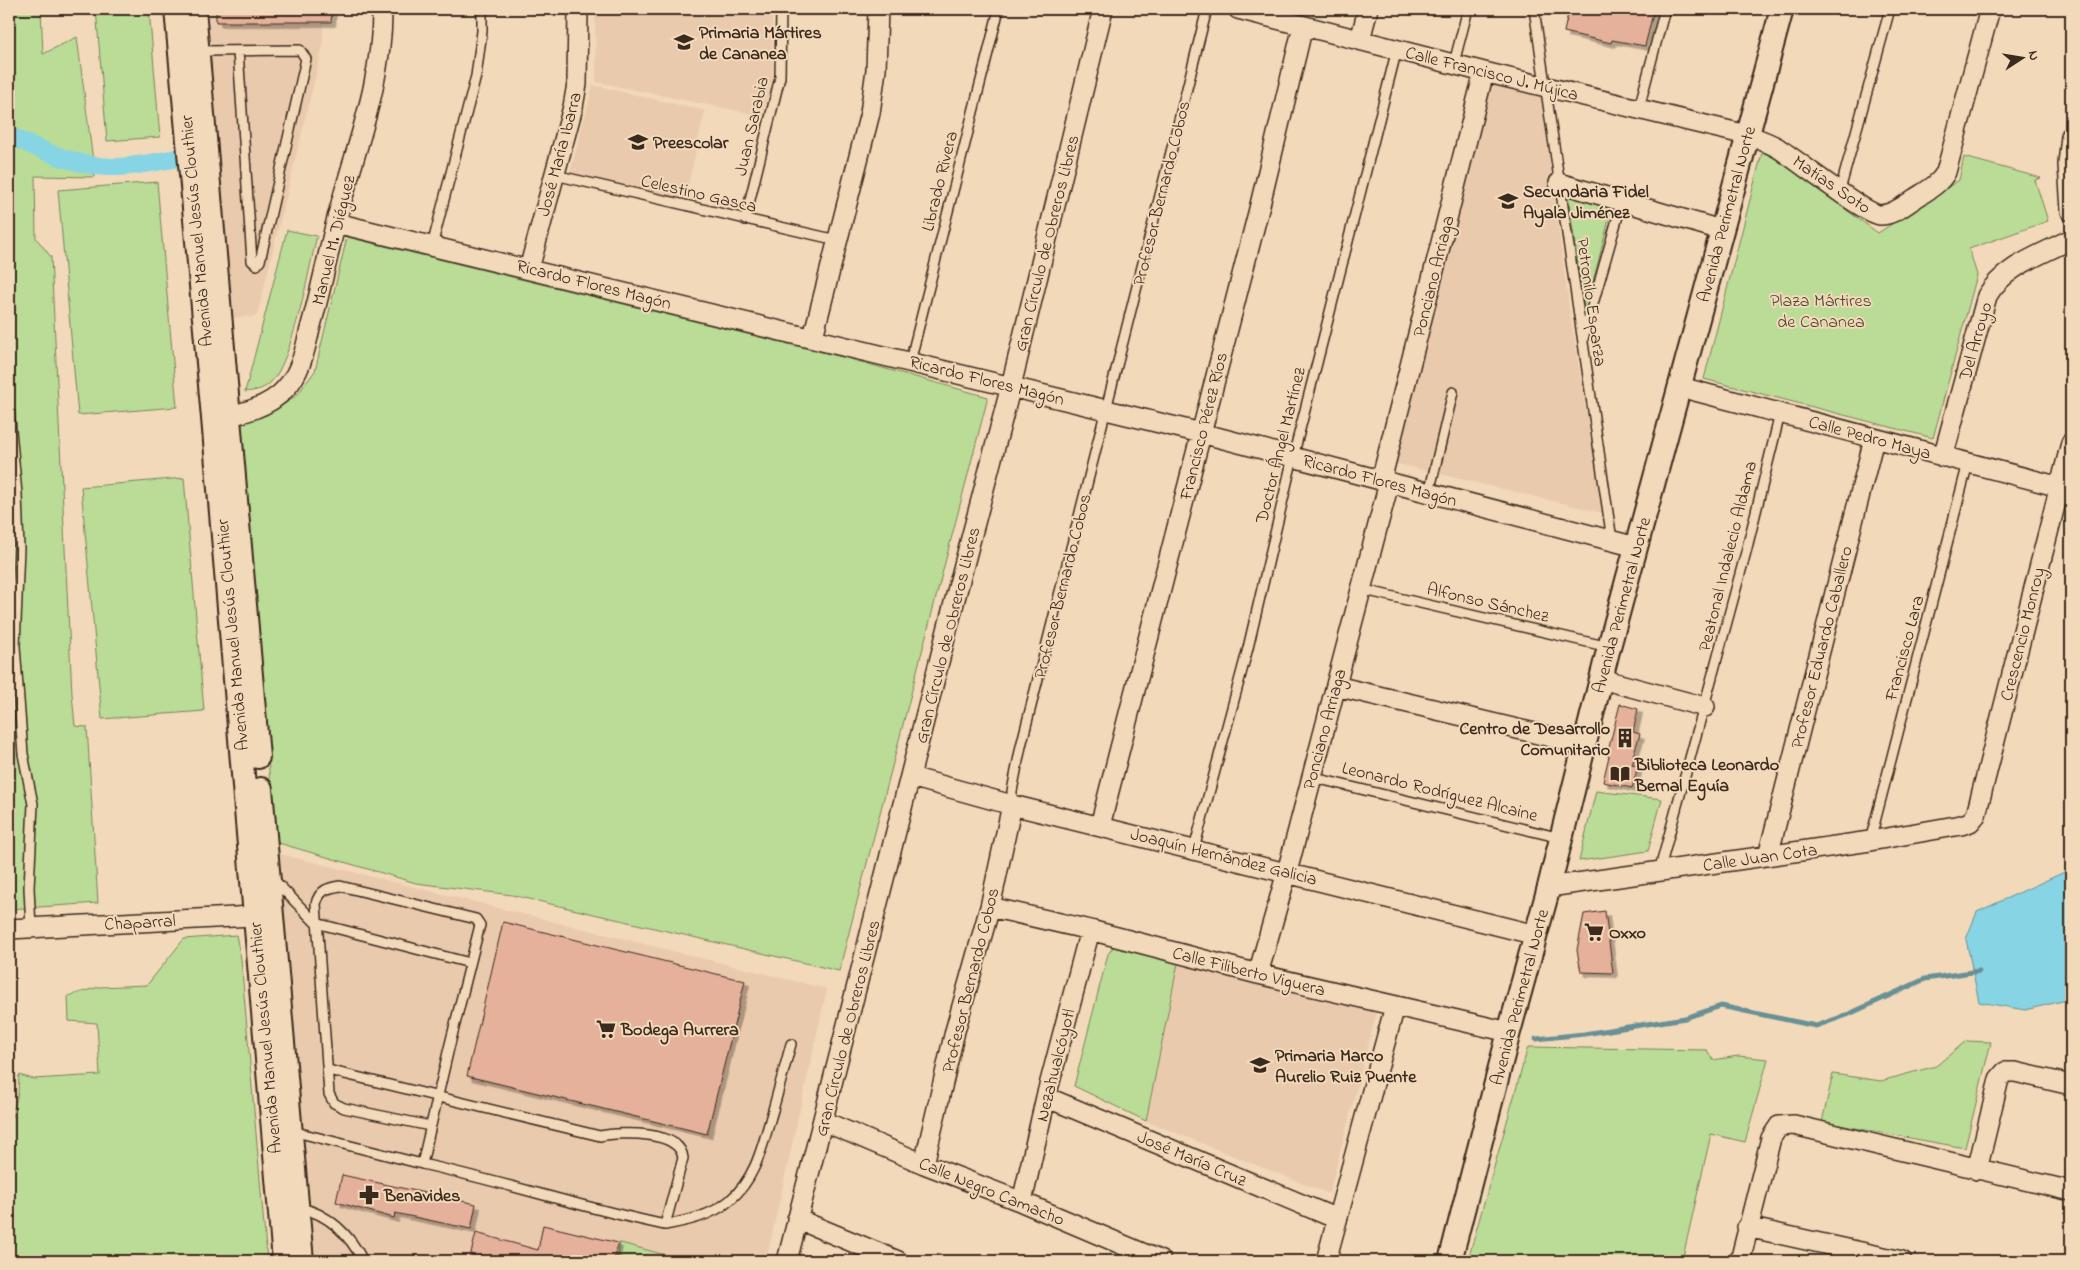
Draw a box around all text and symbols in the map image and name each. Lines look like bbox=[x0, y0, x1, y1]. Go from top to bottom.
place label: Primaria Mártires de Cananea bbox=[699, 21, 822, 68]
school or university icon: Primaria Mártires de Cananea bbox=[673, 31, 695, 53]
north arrow bbox=[1998, 32, 2048, 82]
street label: Calle Francisco J. Mújica bbox=[1402, 41, 1581, 109]
text: N bbox=[2022, 49, 2045, 62]
street label: Juan Sarabia bbox=[729, 74, 777, 179]
street label: José María Ibarra bbox=[532, 89, 590, 220]
street label: Profesor Bernardo Cobos bbox=[1127, 98, 1199, 289]
street label: Avenida Manuel Jesús Clouthier bbox=[175, 114, 221, 348]
street label: Avenida Perimetral Norte bbox=[1692, 123, 1764, 306]
street label: Librado Rivera bbox=[916, 128, 966, 234]
school or university icon: Preescolar bbox=[627, 131, 649, 153]
place label: Preescolar bbox=[653, 131, 729, 157]
street label: Gran Círculo de Obreros Libres bbox=[1008, 133, 1087, 354]
street label: Matías Soto bbox=[1786, 150, 1875, 221]
street label: Celestino Gasca bbox=[638, 169, 759, 221]
street label: Manuel M. Diéguez bbox=[306, 172, 365, 308]
place label: Secundaria Fidel Ayala Jiménez bbox=[1523, 180, 1649, 228]
school or university icon: Secundaria Fidel Ayala Jiménez bbox=[1497, 190, 1519, 212]
street label: Ponciano Arriaga bbox=[1407, 213, 1464, 340]
street label: Petronilo Esparza bbox=[1568, 236, 1612, 368]
street label: Ricardo Flores Magón bbox=[513, 254, 674, 319]
park label: Plaza Mártires de Cananea bbox=[1770, 289, 1872, 336]
street label: Del Arroyo bbox=[1953, 299, 2000, 385]
street label: Ricardo Flores Magón bbox=[906, 350, 1067, 415]
street label: Francisco Pérez Ríos bbox=[1174, 350, 1236, 504]
street label: Doctor Ángel Martínez bbox=[1250, 364, 1315, 527]
street label: Calle Pedro Maya bbox=[1805, 410, 1933, 468]
street label: Ricardo Flores Magón bbox=[1299, 449, 1460, 516]
street label: Peatonal Indalecio Aldama bbox=[1693, 459, 1765, 654]
street label: Profesor Bernardo Cobos bbox=[1028, 491, 1100, 682]
street label: Avenida Perimetral Norte bbox=[1587, 514, 1659, 697]
street label: Avenida Manuel Jesús Clouthier bbox=[211, 518, 257, 752]
street label: Gran Círculo de Obreros Libres bbox=[909, 525, 988, 746]
street label: Profesor Eduardo Caballero bbox=[1785, 544, 1861, 751]
street label: Crescencio Monroy bbox=[1995, 565, 2053, 704]
street label: Alfonso Sánchez bbox=[1424, 577, 1551, 631]
street label: Francisco Lara bbox=[1879, 593, 1933, 705]
street label: Ponciano Arriaga bbox=[1297, 666, 1356, 793]
place label: Centro de Desarrollo Comunitario bbox=[1459, 717, 1610, 764]
building icon: Centro de Desarrollo Comunitario bbox=[1614, 727, 1636, 749]
place label: Biblioteca Leonardo Bernal Eguía bbox=[1634, 753, 1779, 801]
street label: Leonardo Rodríguez Alcaine bbox=[1339, 756, 1541, 831]
library icon: Biblioteca Leonardo Bernal Eguía bbox=[1609, 763, 1631, 785]
street label: Joaquín Hernández Galicia bbox=[1127, 822, 1320, 894]
street label: Calle Juan Cota bbox=[1701, 838, 1819, 880]
street label: Profesor Bernardo Cobos bbox=[936, 885, 1008, 1076]
street label: Avenida Perimetral Norte bbox=[1485, 906, 1557, 1089]
street label: Chaparral bbox=[104, 909, 177, 939]
street label: Gran Círculo de Obreros Libres bbox=[809, 918, 888, 1139]
street label: Avenida Manuel Jesús Clouthier bbox=[244, 921, 290, 1155]
supermarket icon: Oxxo bbox=[1583, 921, 1605, 943]
place label: Oxxo bbox=[1609, 921, 1646, 947]
street label: Calle Filiberto Viguera bbox=[1169, 941, 1328, 1005]
street label: Nezahualcóyotl bbox=[1030, 1006, 1084, 1125]
supermarket icon: Bodega Aurrera bbox=[595, 1018, 617, 1040]
place label: Bodega Aurrera bbox=[620, 1018, 739, 1045]
place label: Primaria Marco Aurelio Ruiz Puente bbox=[1275, 1044, 1417, 1091]
school or university icon: Primaria Marco Aurelio Ruiz Puente bbox=[1249, 1054, 1271, 1076]
street label: José María Cruz bbox=[1132, 1125, 1250, 1195]
street label: Calle Negro Camacho bbox=[914, 1152, 1068, 1235]
pharmacy icon: Benavides bbox=[358, 1184, 380, 1206]
place label: Benavides bbox=[383, 1184, 460, 1210]

